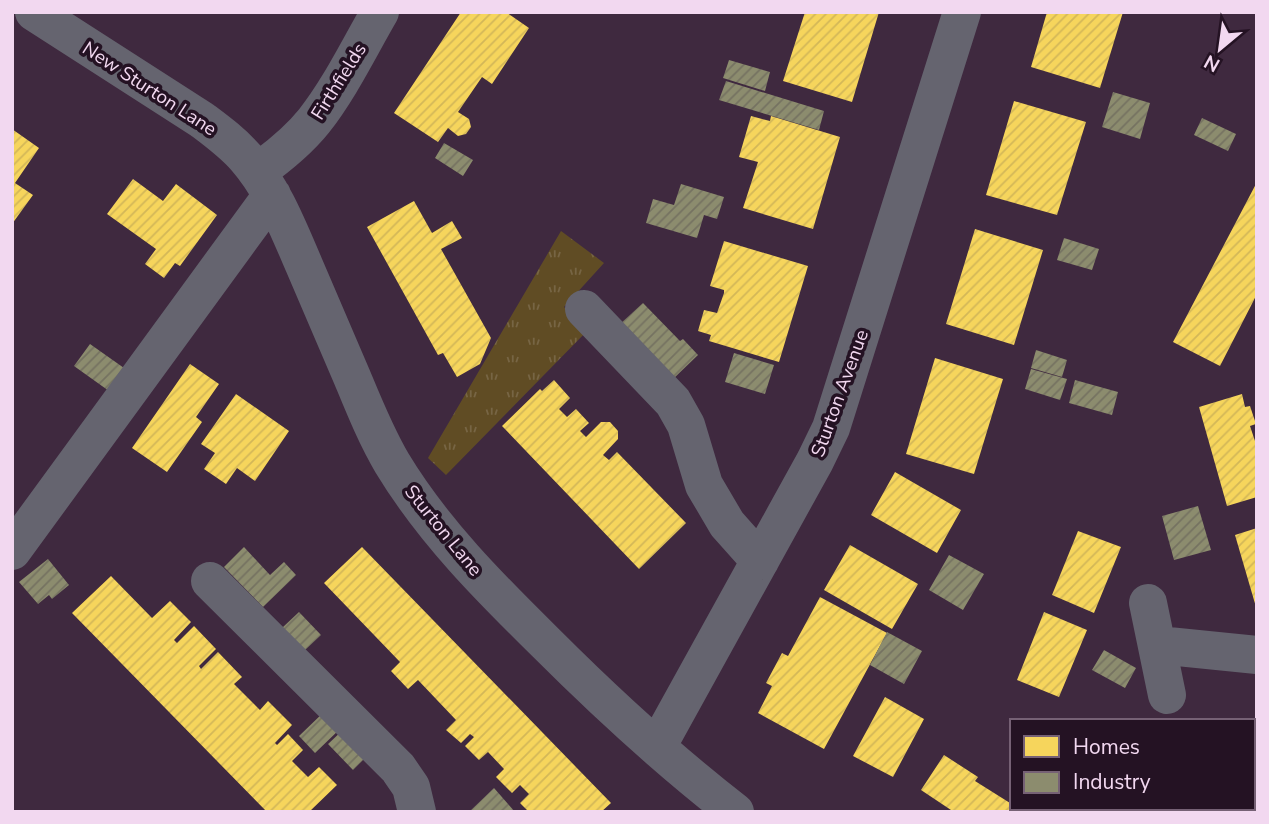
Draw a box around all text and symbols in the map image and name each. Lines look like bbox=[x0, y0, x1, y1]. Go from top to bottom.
north arrow bbox=[1185, 14, 1255, 84]
street label: New Sturton Lane bbox=[77, 36, 222, 142]
street label: Firthfields bbox=[305, 38, 373, 125]
text: N bbox=[1200, 48, 1225, 78]
street label: Sturton Avenue bbox=[805, 326, 875, 461]
street label: Sturton Lane bbox=[398, 480, 488, 582]
legend bbox=[1010, 719, 1255, 810]
text: Homes bbox=[1073, 733, 1140, 761]
text: Industry bbox=[1073, 768, 1151, 796]

